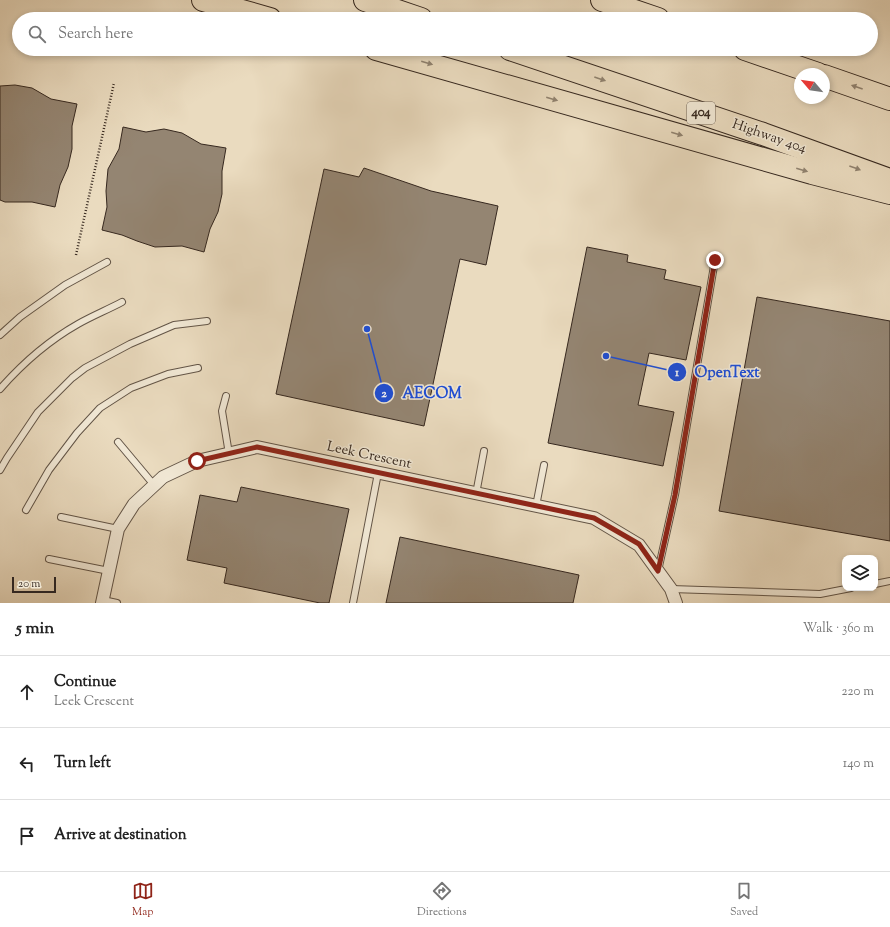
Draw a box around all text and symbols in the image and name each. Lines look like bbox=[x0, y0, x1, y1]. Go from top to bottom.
search box bbox=[12, 12, 878, 56]
icon: search bbox=[26, 23, 48, 45]
text: Search here bbox=[58, 24, 133, 45]
one-way arrow bbox=[420, 61, 433, 67]
north arrow bbox=[794, 68, 830, 104]
one-way arrow bbox=[595, 77, 607, 83]
one-way arrow bbox=[851, 84, 863, 90]
one-way arrow bbox=[546, 96, 558, 102]
road number: 404 bbox=[687, 102, 715, 124]
street label: Highway 404 bbox=[729, 115, 809, 159]
one-way arrow bbox=[671, 132, 683, 138]
one-way arrow bbox=[850, 165, 862, 171]
one-way arrow bbox=[796, 167, 808, 173]
route end bbox=[706, 251, 724, 269]
callout: OpenText bbox=[667, 358, 768, 385]
text: OpenText bbox=[695, 363, 760, 384]
text: 1 bbox=[674, 364, 680, 382]
callout: AECOM bbox=[374, 379, 470, 406]
text: AECOM bbox=[402, 384, 462, 405]
text: 2 bbox=[381, 385, 387, 403]
street label: Leek Crescent bbox=[325, 437, 413, 475]
route start bbox=[188, 452, 206, 470]
map controls bbox=[842, 555, 878, 591]
button: layers bbox=[842, 555, 878, 591]
scale bar bbox=[12, 575, 56, 594]
text: 20 m bbox=[18, 576, 40, 592]
text: 5 min bbox=[16, 617, 54, 641]
text: Walk · 360 m bbox=[803, 620, 874, 638]
text: Continue bbox=[54, 672, 116, 693]
icon: ahead bbox=[16, 681, 38, 703]
text: 220 m bbox=[841, 683, 874, 701]
text: Leek Crescent bbox=[54, 693, 134, 711]
icon: left bbox=[16, 753, 38, 775]
text: Turn left bbox=[54, 753, 111, 774]
text: 140 m bbox=[843, 755, 874, 773]
icon: arrive bbox=[16, 825, 38, 847]
text: Arrive at destination bbox=[54, 825, 187, 846]
tab: Map bbox=[132, 880, 154, 920]
tab: Directions bbox=[417, 880, 467, 920]
tab: Saved bbox=[730, 880, 758, 920]

